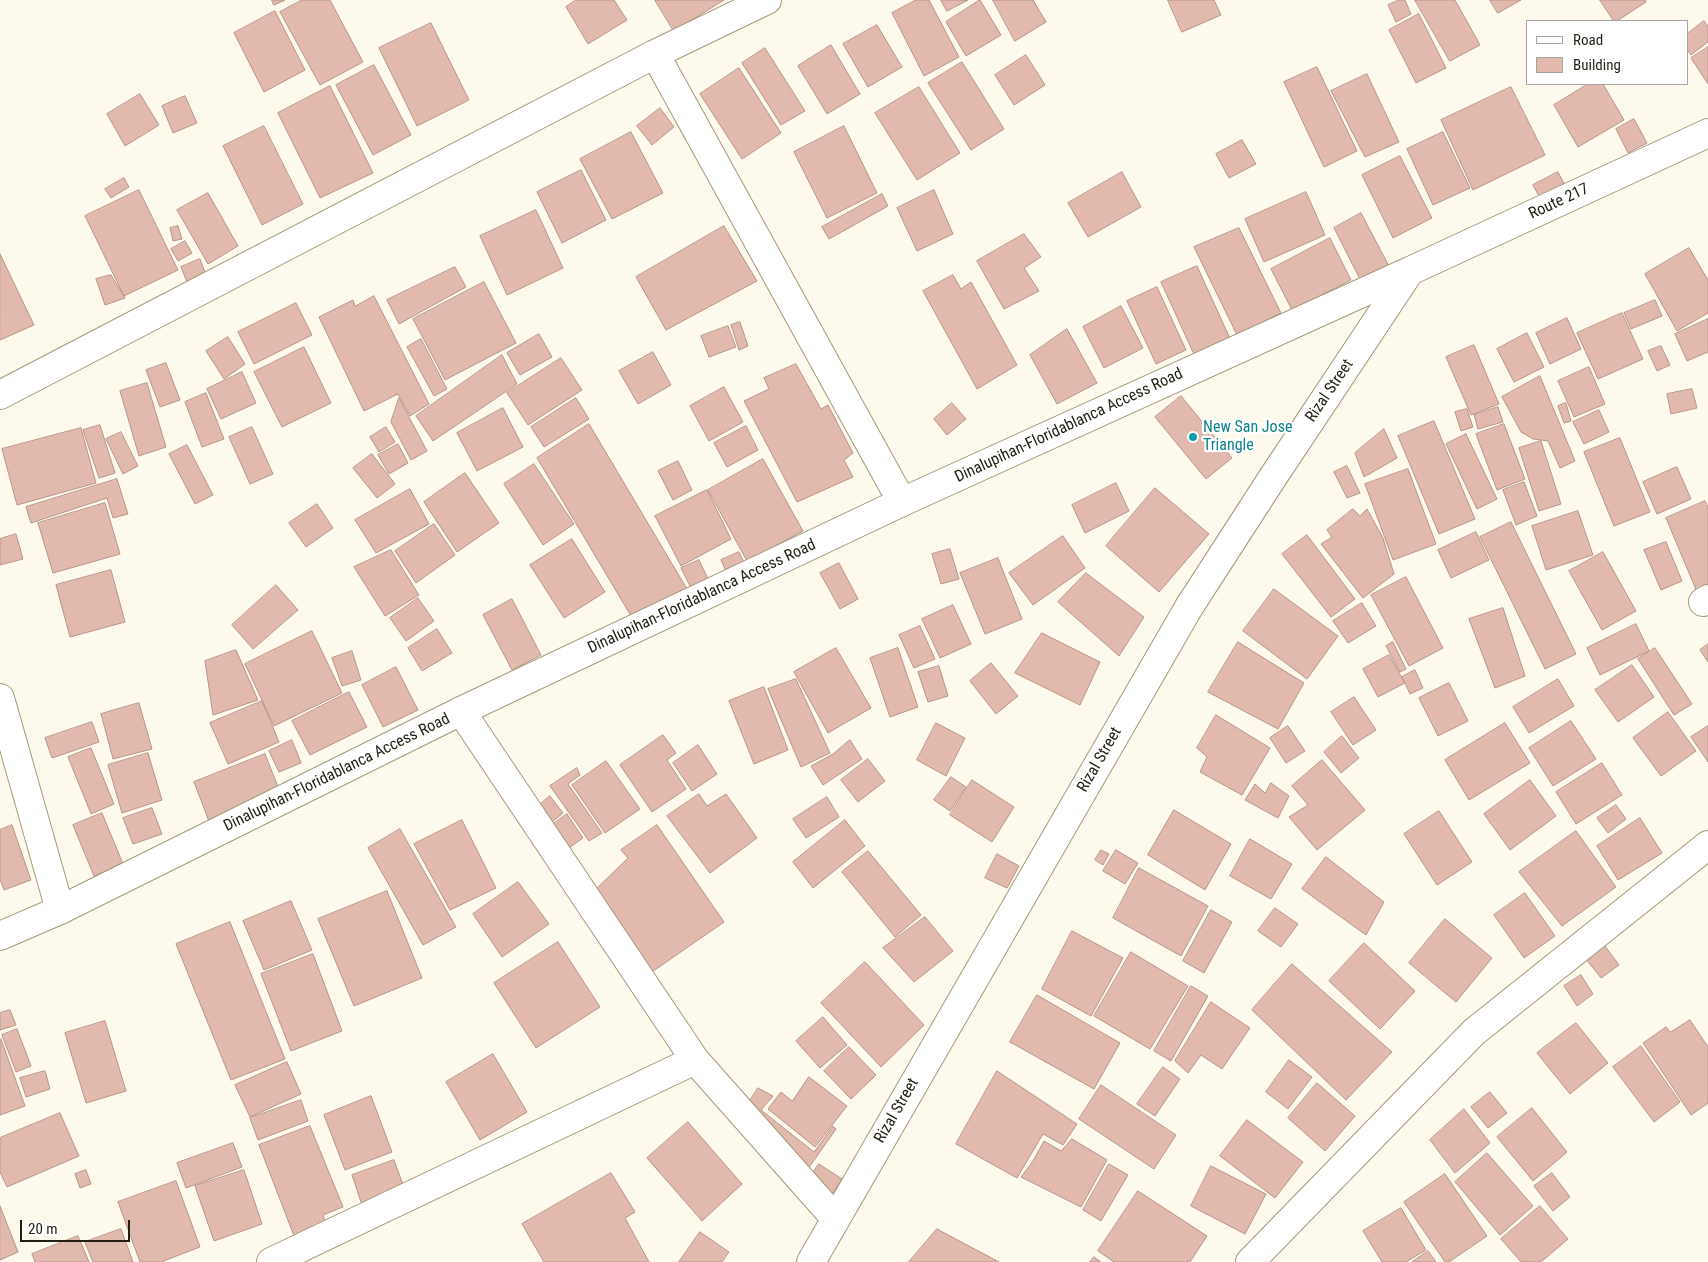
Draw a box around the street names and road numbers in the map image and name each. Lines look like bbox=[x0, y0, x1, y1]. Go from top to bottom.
street label: Route 217 bbox=[1526, 180, 1592, 224]
street label: Rizal Street bbox=[1302, 356, 1358, 426]
street label: Dinalupihan-Floridablanca Access Road bbox=[952, 365, 1186, 487]
street label: Dinalupihan-Floridablanca Access Road bbox=[585, 536, 819, 658]
street label: Dinalupihan-Floridablanca Access Road bbox=[221, 710, 453, 836]
street label: Rizal Street bbox=[1074, 724, 1126, 796]
street label: Rizal Street bbox=[871, 1075, 923, 1147]

